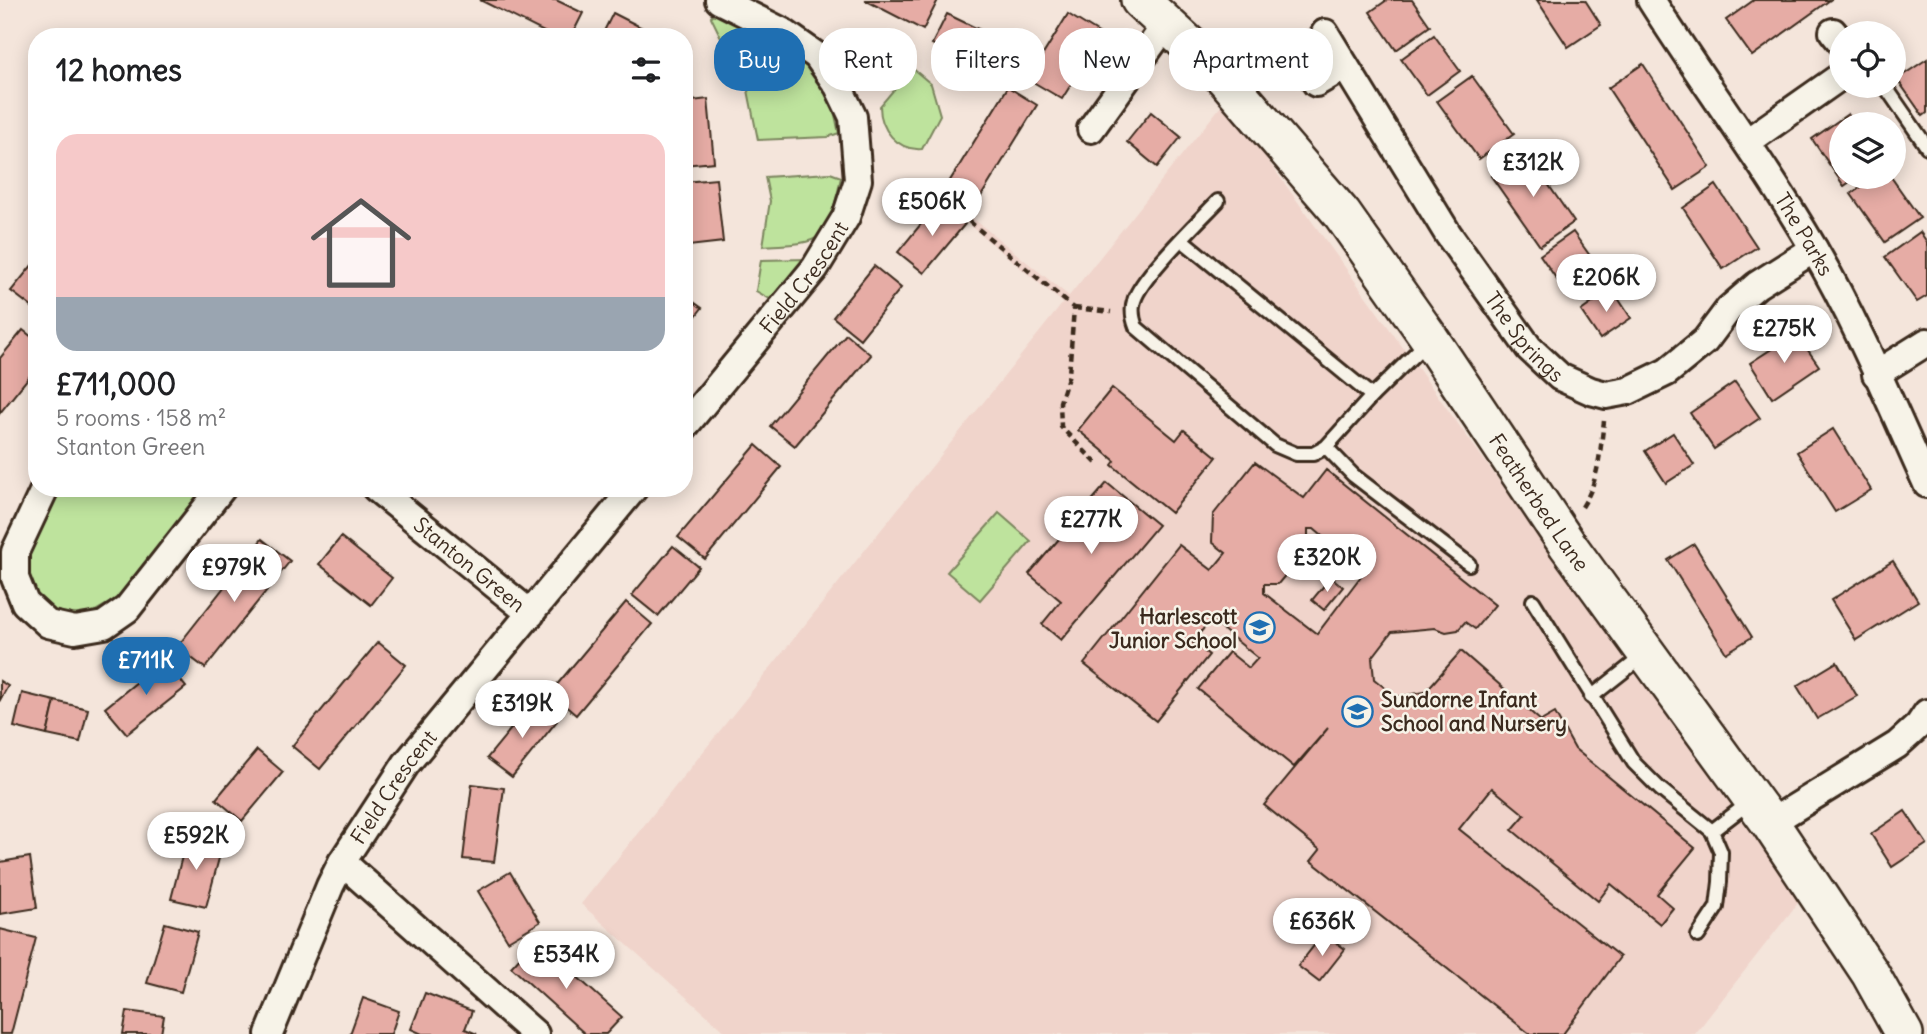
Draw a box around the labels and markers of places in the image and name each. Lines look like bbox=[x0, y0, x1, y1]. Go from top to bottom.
pin: £312K bbox=[1484, 140, 1582, 199]
pin: £506K bbox=[883, 178, 981, 238]
pin: £206K bbox=[1557, 254, 1655, 314]
pin: £275K bbox=[1735, 306, 1833, 365]
pin: £277K bbox=[1042, 496, 1140, 556]
pin: £320K bbox=[1278, 534, 1376, 594]
pin: £979K bbox=[185, 544, 283, 604]
place label: Harlescott Junior School bbox=[1109, 603, 1238, 654]
school or university icon: Harlescott Junior School bbox=[1243, 611, 1277, 645]
pin: £711K bbox=[97, 638, 195, 697]
pin: £319K bbox=[473, 680, 571, 740]
place label: Sundorne Infant School and Nursery bbox=[1381, 686, 1567, 737]
school or university icon: Sundorne Infant School and Nursery bbox=[1341, 694, 1375, 728]
pin: £592K bbox=[147, 812, 245, 872]
pin: £636K bbox=[1273, 898, 1371, 958]
pin: £534K bbox=[517, 932, 615, 991]

